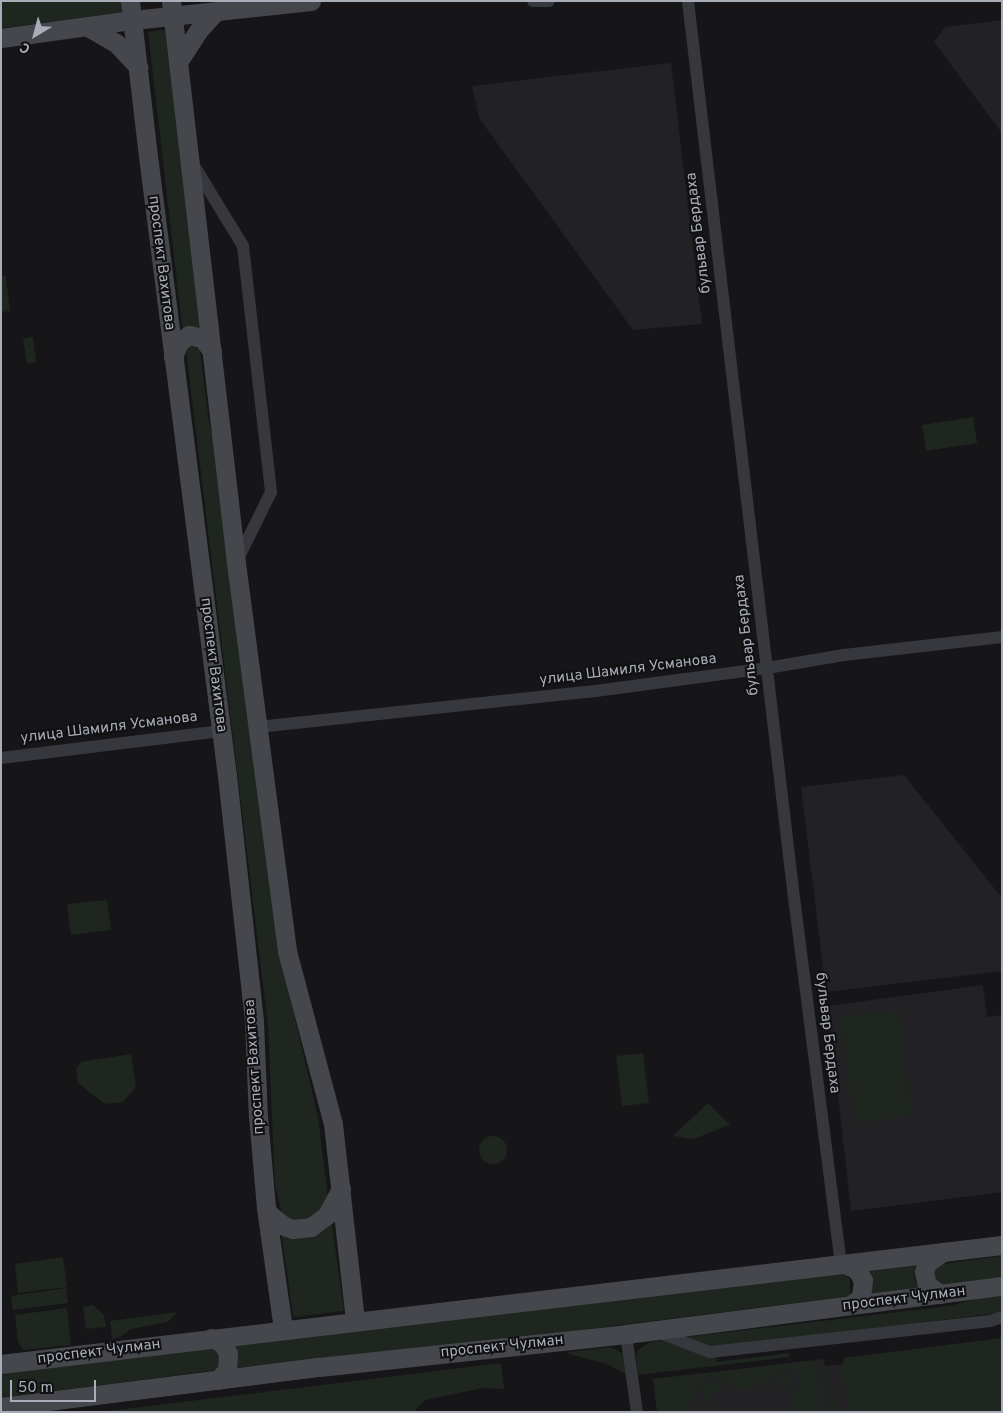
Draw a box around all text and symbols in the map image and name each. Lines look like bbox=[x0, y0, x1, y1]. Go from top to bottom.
north arrow bbox=[10, 10, 60, 60]
text: С bbox=[17, 38, 34, 57]
street label: бульвар Бердаха bbox=[683, 171, 715, 295]
street label: проспект Вахитова bbox=[144, 195, 178, 331]
street label: бульвар Бердаха bbox=[731, 573, 763, 697]
street label: проспект Вахитова bbox=[196, 597, 230, 733]
street label: улица Шамиля Усманова bbox=[538, 650, 718, 690]
street label: улица Шамиля Усманова bbox=[19, 708, 199, 748]
street label: бульвар Бердаха bbox=[811, 971, 843, 1095]
street label: проспект Вахитова bbox=[241, 999, 269, 1135]
street label: проспект Чулман bbox=[842, 1283, 966, 1315]
street label: проспект Чулман bbox=[440, 1332, 564, 1362]
street label: проспект Чулман bbox=[37, 1336, 161, 1368]
scale bar bbox=[12, 1370, 99, 1402]
text: 50 m bbox=[18, 1379, 53, 1398]

